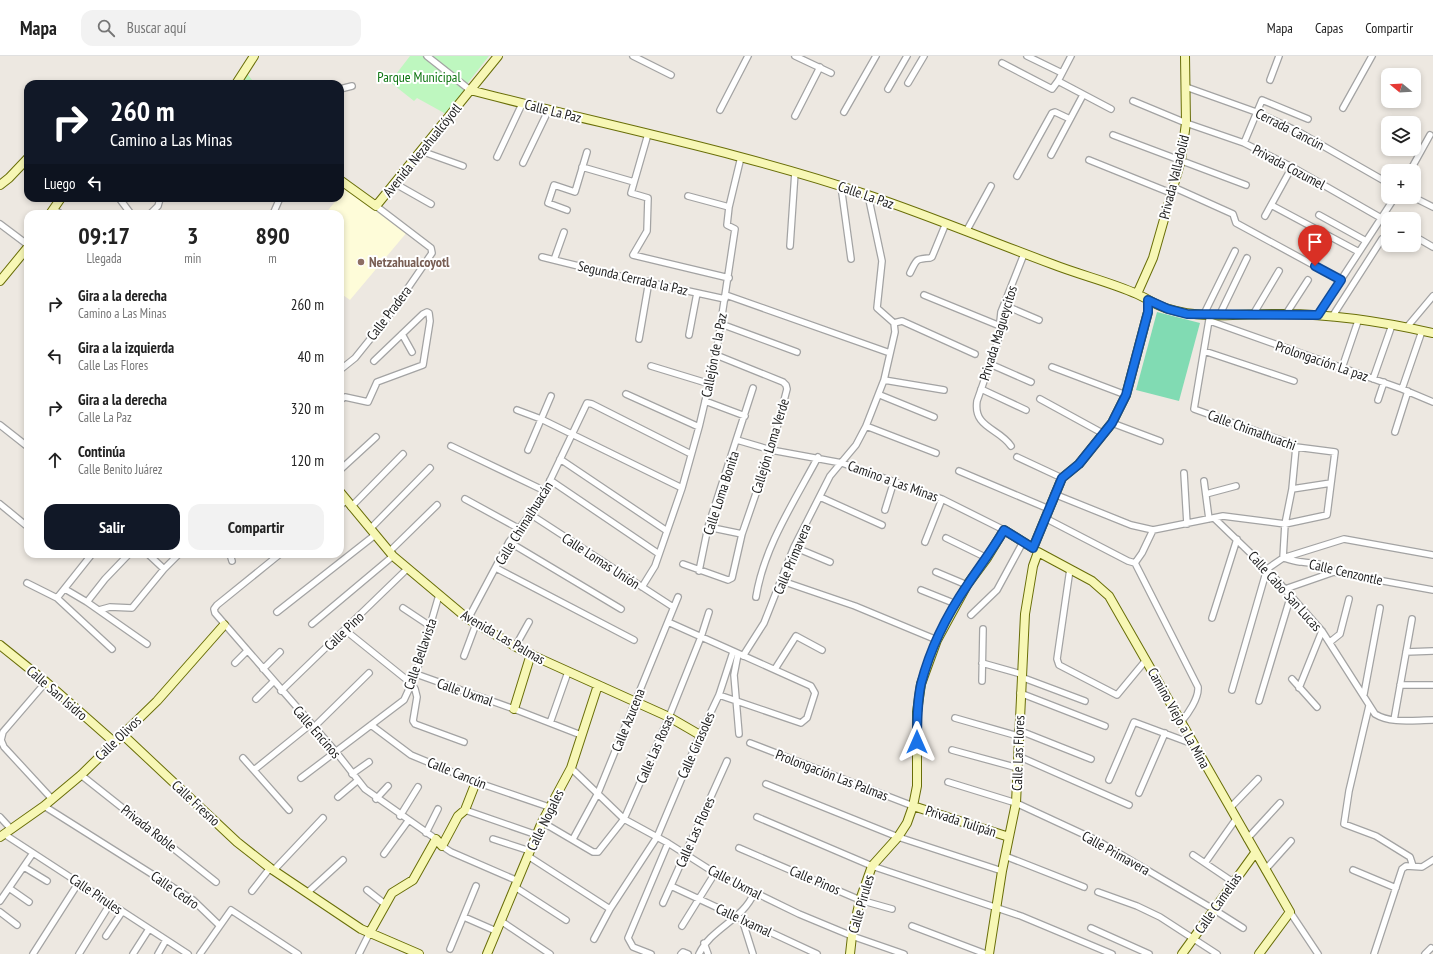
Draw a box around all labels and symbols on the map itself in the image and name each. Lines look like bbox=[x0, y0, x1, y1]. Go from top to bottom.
park label: Parque Municipal bbox=[377, 68, 461, 86]
north arrow bbox=[1381, 68, 1421, 108]
street label: Calle La Paz bbox=[523, 95, 583, 127]
street label: Avenida Nezahualcóyotl bbox=[379, 99, 466, 200]
street label: Cerrada Cancún bbox=[1253, 104, 1327, 154]
street label: Privada Valladolid bbox=[1155, 133, 1193, 221]
street label: Privada Cozumel bbox=[1250, 140, 1329, 194]
street label: Calle La Paz bbox=[836, 177, 896, 213]
pin bbox=[1298, 225, 1332, 266]
place label: Netzahualcoyotl bbox=[369, 253, 450, 271]
marker: Netzahualcoyotl bbox=[356, 257, 366, 267]
street label: Segunda Cerrada la Paz bbox=[576, 257, 690, 299]
street label: Calle Pradera bbox=[363, 282, 415, 344]
street label: Privada Magueycitos bbox=[975, 283, 1021, 383]
street label: Callejón de la Paz bbox=[697, 311, 731, 399]
street label: Prolongación La paz bbox=[1273, 337, 1371, 385]
street label: Callejón Loma Verde bbox=[747, 396, 793, 496]
street label: Calle Chimalhuachi bbox=[1205, 406, 1299, 454]
street label: Calle Loma Bonita bbox=[699, 449, 743, 537]
street label: Camino a Las Minas bbox=[845, 456, 941, 506]
street label: Calle Chimalhuacán bbox=[491, 478, 557, 568]
street label: Calle Primavera bbox=[769, 521, 815, 597]
street label: Calle Lomas Unión bbox=[559, 529, 643, 593]
street label: Calle Cabo San Lucas bbox=[1244, 547, 1326, 635]
street label: Calle Cenzontle bbox=[1307, 555, 1385, 589]
street label: Avenida Las Palmas bbox=[458, 606, 549, 669]
street label: Calle Pino bbox=[320, 608, 368, 654]
street label: Calle Bellavista bbox=[399, 616, 441, 692]
street label: Calle San Isidro bbox=[23, 662, 91, 724]
street label: Camino Viejo a La Mina bbox=[1144, 664, 1214, 772]
street label: Calle Uxmal bbox=[435, 674, 496, 710]
street label: Calle Azucena bbox=[607, 686, 649, 754]
street label: Calle Encinos bbox=[289, 702, 345, 762]
street label: Calle Girasoles bbox=[673, 709, 719, 781]
street label: Calle Olivos bbox=[91, 711, 145, 764]
street label: Calle Las Rosas bbox=[632, 712, 678, 786]
street label: Calle Las Flores bbox=[1008, 715, 1028, 791]
position arrow bbox=[896, 721, 938, 763]
street label: Prolongación Las Palmas bbox=[773, 745, 891, 805]
street label: Calle Cancún bbox=[425, 753, 489, 793]
street label: Calle Fresno bbox=[168, 776, 224, 830]
street label: Calle Nogales bbox=[522, 786, 568, 854]
street label: Calle Las Flores bbox=[671, 794, 719, 870]
street label: Privada Roble bbox=[118, 801, 181, 855]
street label: Privada Tulipán bbox=[923, 801, 999, 841]
street label: Calle Primavera bbox=[1079, 827, 1153, 879]
street label: Calle Uxmal bbox=[705, 861, 766, 904]
street label: Calle Pinos bbox=[787, 861, 843, 899]
street label: Calle Cedro bbox=[147, 867, 203, 913]
street label: Calle Camelias bbox=[1190, 869, 1246, 937]
street label: Calle Pirules bbox=[66, 870, 126, 918]
street label: Calle Pirules bbox=[844, 872, 878, 935]
street label: Calle Ixamal bbox=[713, 899, 776, 941]

